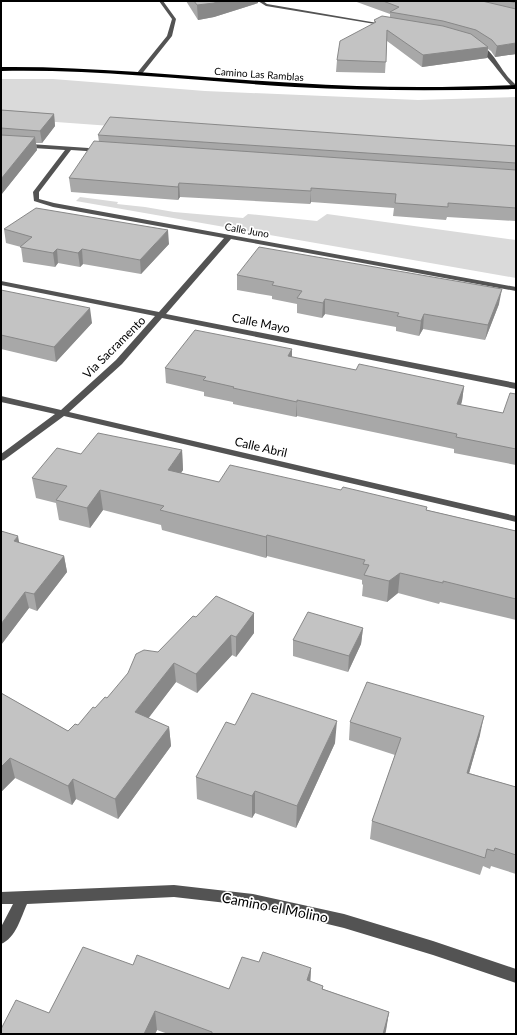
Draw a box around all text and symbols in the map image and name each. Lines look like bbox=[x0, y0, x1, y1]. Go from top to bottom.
street label: Camino Las Ramblas bbox=[214, 65, 304, 83]
street label: Calle Juno bbox=[224, 220, 270, 240]
street label: Calle Mayo bbox=[231, 310, 291, 336]
street label: Via Sacramento bbox=[80, 312, 149, 381]
street label: Calle Abril bbox=[233, 434, 289, 460]
street label: Camino el Molino bbox=[220, 888, 330, 926]

